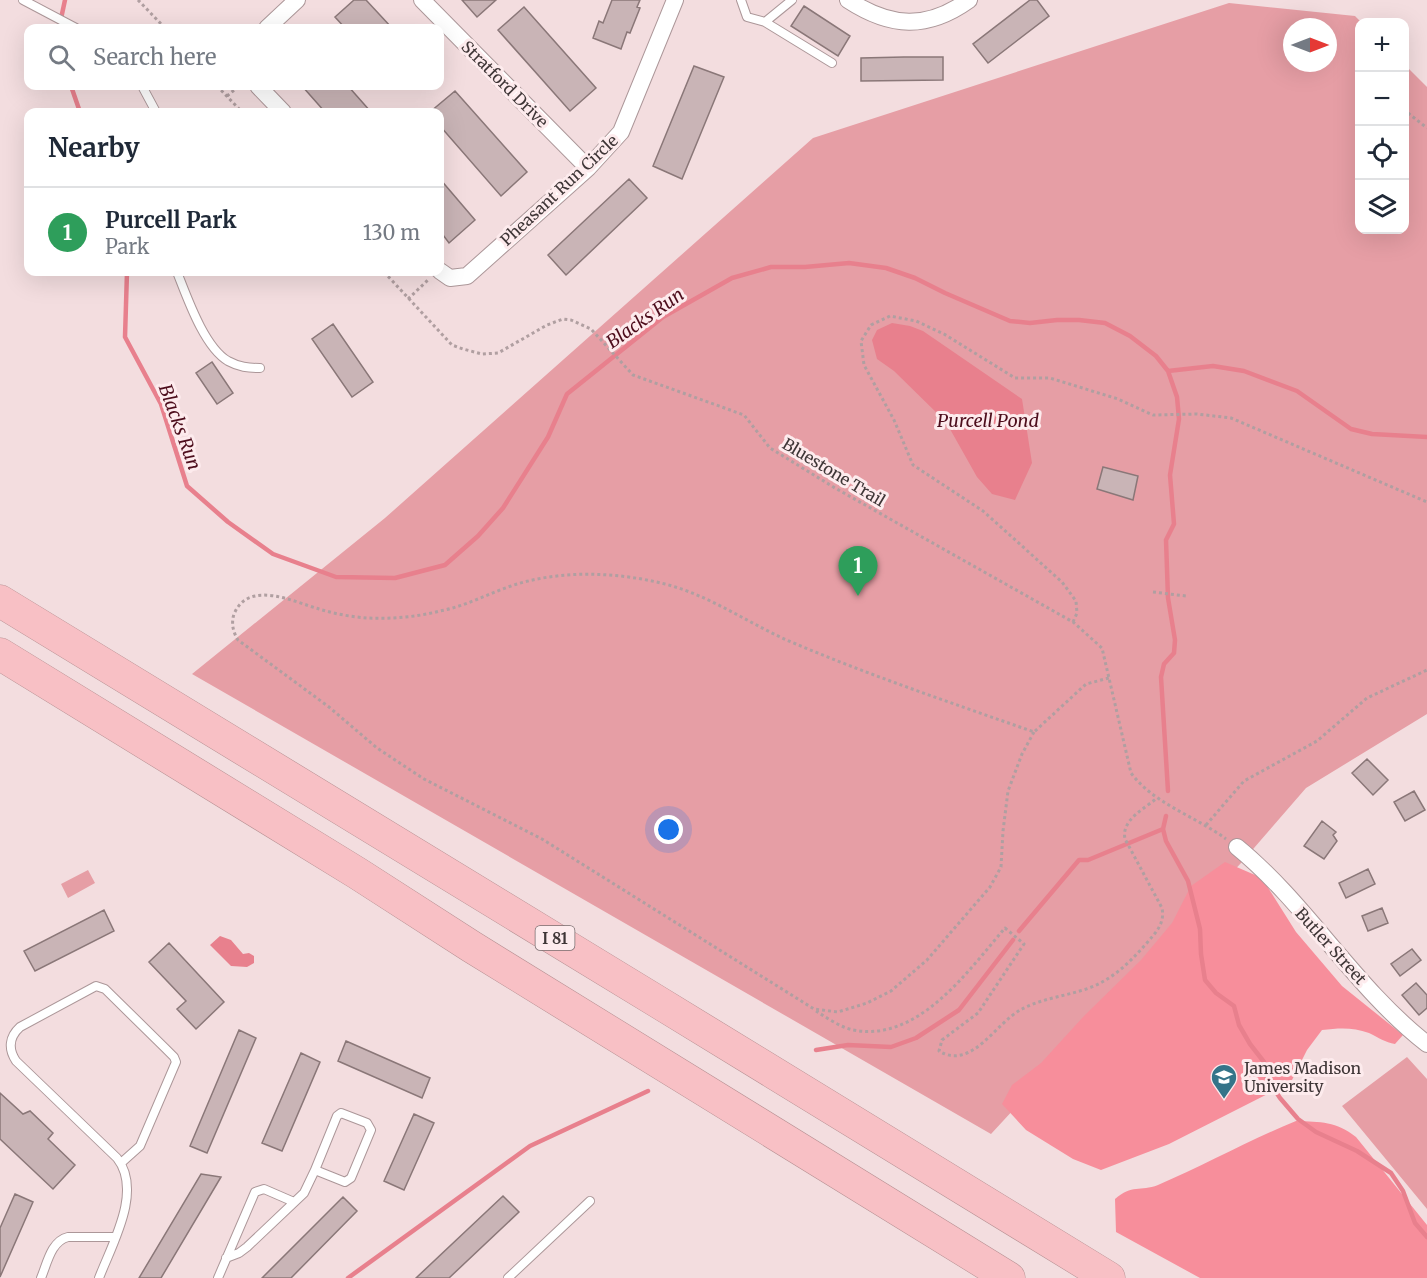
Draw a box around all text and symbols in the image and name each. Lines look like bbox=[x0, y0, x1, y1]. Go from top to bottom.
north arrow bbox=[1283, 18, 1337, 72]
map controls bbox=[1355, 18, 1409, 234]
button: + bbox=[1355, 18, 1409, 72]
search box bbox=[24, 24, 444, 90]
street label: Stratford Drive bbox=[457, 36, 553, 132]
icon: search bbox=[45, 41, 78, 74]
text: Search here bbox=[93, 43, 216, 71]
button: − bbox=[1355, 72, 1409, 126]
button: locate bbox=[1355, 126, 1409, 180]
street label: Pheasant Run Circle bbox=[496, 130, 622, 250]
text: Nearby bbox=[48, 131, 140, 164]
button: layers bbox=[1355, 180, 1409, 234]
text: Purcell Park bbox=[105, 206, 236, 234]
text: 1 bbox=[63, 220, 72, 245]
text: 130 m bbox=[363, 220, 420, 245]
text: Park bbox=[105, 234, 149, 259]
water label: Blacks Run bbox=[602, 283, 688, 353]
water label: Blacks Run bbox=[154, 381, 206, 473]
water label: Purcell Pond bbox=[937, 409, 1039, 432]
street label: Bluestone Trail bbox=[779, 433, 889, 511]
pin: 1 bbox=[838, 546, 878, 596]
your location bbox=[654, 815, 683, 844]
street label: Butler Street bbox=[1291, 903, 1371, 989]
road number: I 81 bbox=[536, 926, 574, 950]
place label: James Madison University bbox=[1243, 1058, 1362, 1096]
school or university icon: James Madison University bbox=[1209, 1062, 1239, 1100]

